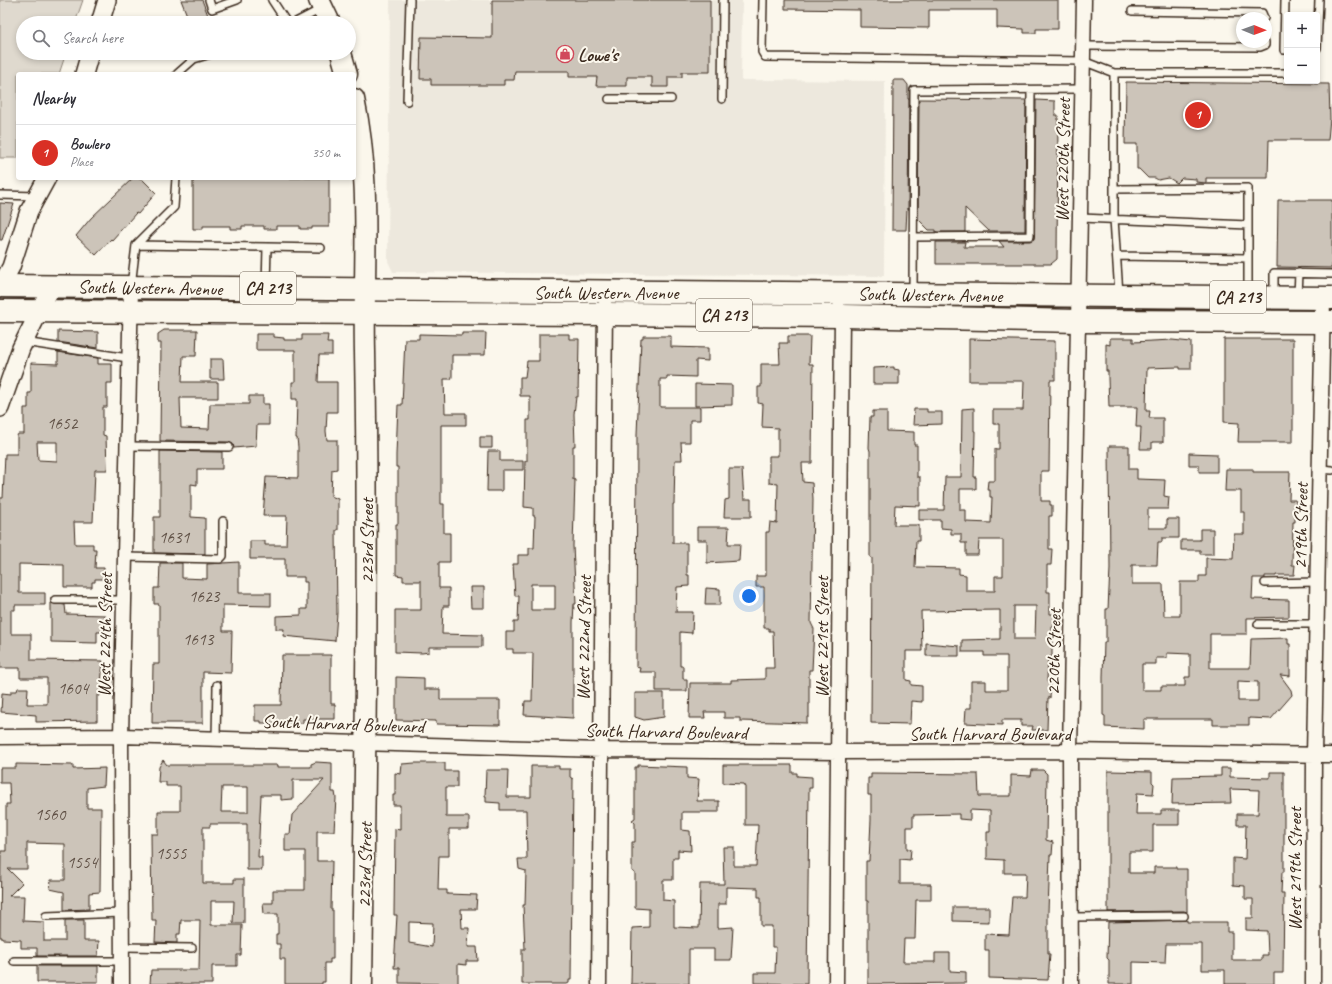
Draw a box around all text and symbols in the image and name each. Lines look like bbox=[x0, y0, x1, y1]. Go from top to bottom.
north arrow bbox=[1236, 12, 1272, 48]
map controls bbox=[1284, 12, 1320, 84]
button: + bbox=[1284, 12, 1320, 48]
search box bbox=[16, 16, 356, 60]
icon: search bbox=[30, 27, 52, 49]
text: Search here bbox=[62, 29, 123, 48]
place label: Lowe's bbox=[578, 43, 620, 67]
shop icon: Lowe's bbox=[555, 44, 575, 64]
button: − bbox=[1284, 48, 1320, 84]
text: Nearby bbox=[32, 88, 75, 109]
street label: West 220th Street bbox=[1050, 96, 1076, 222]
pin: 1 bbox=[1185, 100, 1211, 130]
text: Bowlero bbox=[70, 135, 109, 154]
text: 1 bbox=[42, 145, 48, 161]
text: 350 m bbox=[312, 145, 340, 161]
text: Place bbox=[70, 154, 93, 170]
road number: CA 213 bbox=[240, 272, 296, 304]
street label: South Western Avenue bbox=[77, 275, 224, 301]
street label: South Western Avenue bbox=[534, 281, 680, 305]
road number: CA 213 bbox=[1210, 281, 1266, 313]
street label: South Western Avenue bbox=[857, 282, 1004, 308]
road number: CA 213 bbox=[696, 299, 752, 331]
house number: 1652 bbox=[47, 413, 79, 434]
street label: 219th Street bbox=[1288, 481, 1314, 569]
street label: 223rd Street bbox=[355, 497, 379, 584]
house number: 1631 bbox=[159, 527, 191, 548]
street label: West 224th Street bbox=[92, 571, 118, 697]
street label: West 222nd Street bbox=[571, 574, 597, 701]
street label: West 221st Street bbox=[810, 575, 834, 698]
house number: 1623 bbox=[189, 586, 221, 607]
your location bbox=[739, 586, 759, 606]
street label: 220th Street bbox=[1041, 607, 1067, 695]
house number: 1613 bbox=[183, 629, 215, 650]
house number: 1604 bbox=[58, 678, 91, 699]
street label: South Harvard Boulevard bbox=[262, 709, 428, 739]
street label: South Harvard Boulevard bbox=[585, 719, 751, 745]
street label: South Harvard Boulevard bbox=[909, 722, 1075, 746]
house number: 1560 bbox=[35, 804, 67, 825]
street label: West 219th Street bbox=[1283, 806, 1307, 931]
street label: 223rd Street bbox=[352, 820, 378, 908]
house number: 1555 bbox=[156, 843, 188, 864]
house number: 1554 bbox=[67, 852, 100, 873]

